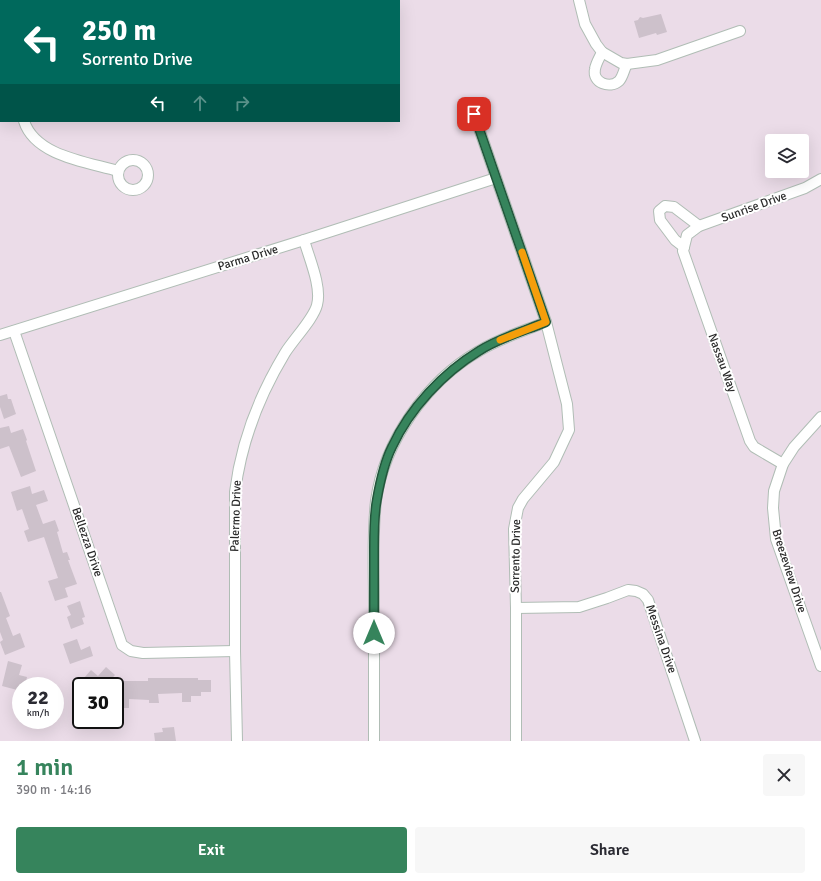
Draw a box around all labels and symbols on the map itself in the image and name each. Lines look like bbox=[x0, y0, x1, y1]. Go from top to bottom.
pin bbox=[457, 97, 491, 131]
street label: Sunrise Drive bbox=[719, 188, 789, 226]
street label: Parma Drive bbox=[216, 242, 280, 274]
street label: Nassau Way bbox=[704, 332, 740, 395]
street label: Palermo Drive bbox=[227, 480, 245, 552]
street label: Bellezza Drive bbox=[68, 505, 106, 579]
street label: Sorrento Drive bbox=[508, 519, 524, 593]
street label: Breezeview Drive bbox=[768, 527, 810, 615]
street label: Messina Drive bbox=[642, 603, 680, 675]
position arrow bbox=[353, 612, 395, 654]
speed limit sign: 30 bbox=[72, 677, 124, 729]

